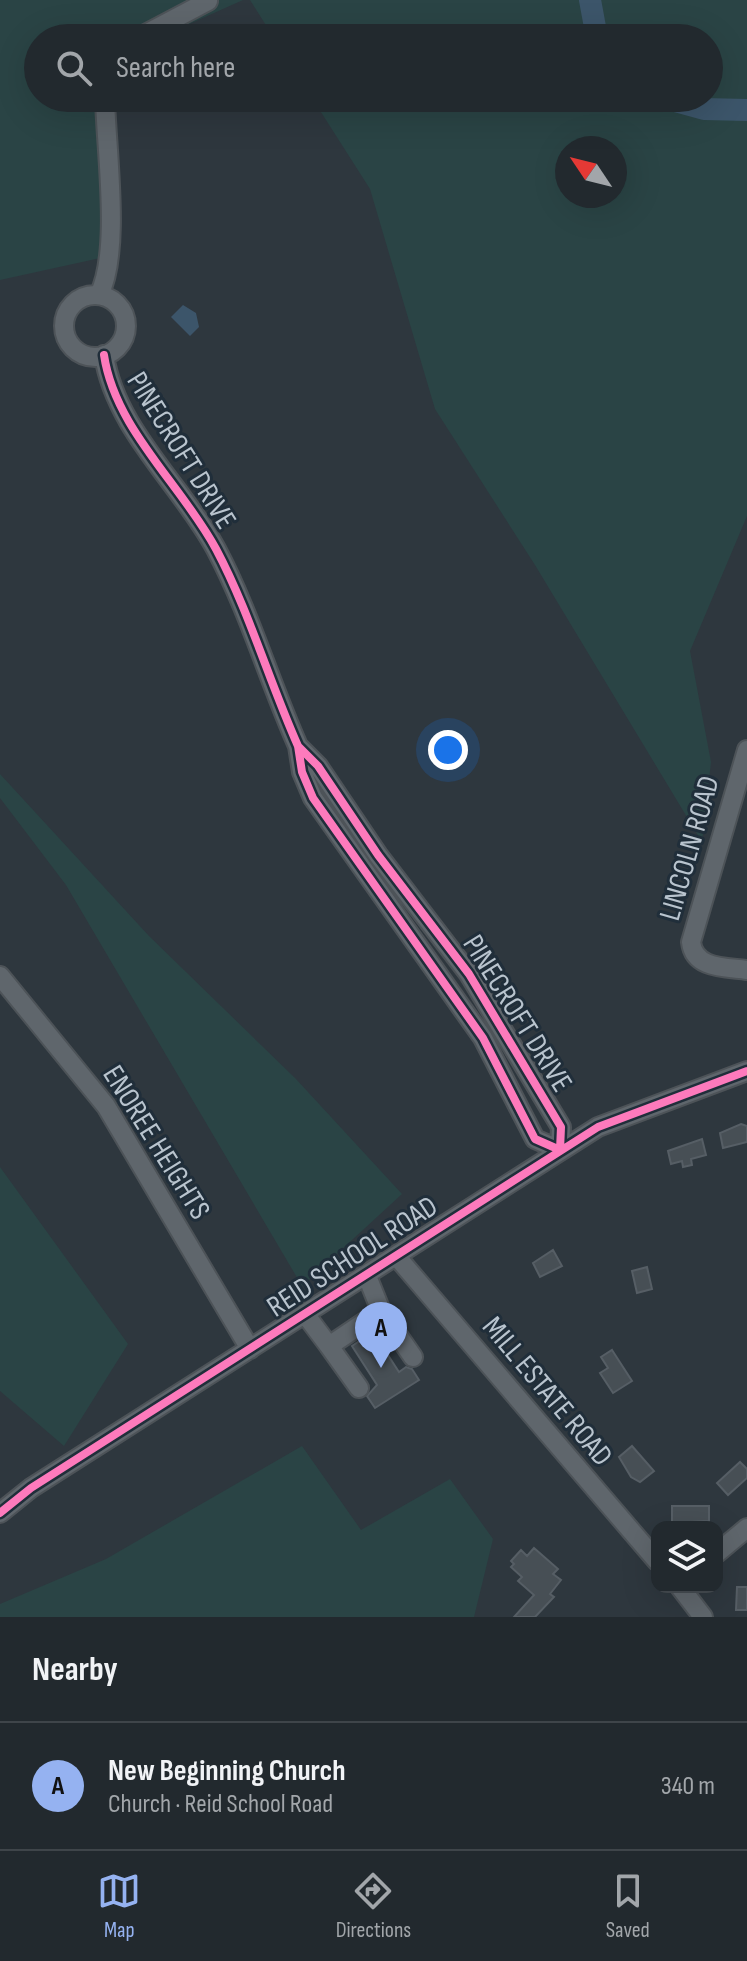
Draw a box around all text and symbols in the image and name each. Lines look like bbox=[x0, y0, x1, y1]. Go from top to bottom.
search box bbox=[24, 24, 723, 112]
icon: search bbox=[52, 46, 96, 90]
text: Search here bbox=[116, 50, 235, 86]
north arrow bbox=[555, 136, 627, 208]
street label: PINECROFT DRIVE bbox=[119, 365, 244, 536]
your location bbox=[428, 730, 468, 770]
street label: LINCOLN ROAD bbox=[652, 772, 728, 925]
street label: PINECROFT DRIVE bbox=[455, 928, 580, 1099]
street label: ENOREE HEIGHTS bbox=[95, 1059, 218, 1226]
street label: REID SCHOOL ROAD bbox=[261, 1188, 444, 1325]
pin: A bbox=[355, 1302, 407, 1368]
street label: MILL ESTATE ROAD bbox=[474, 1310, 620, 1474]
map controls bbox=[651, 1521, 723, 1593]
button: layers bbox=[651, 1521, 723, 1593]
text: Nearby bbox=[32, 1649, 118, 1690]
text: New Beginning Church bbox=[108, 1753, 346, 1789]
text: A bbox=[52, 1771, 64, 1802]
text: 340 m bbox=[661, 1771, 715, 1802]
text: Church · Reid School Road bbox=[108, 1789, 333, 1820]
tab: Map bbox=[97, 1869, 141, 1944]
tab: Directions bbox=[336, 1869, 411, 1944]
tab: Saved bbox=[606, 1869, 650, 1944]

